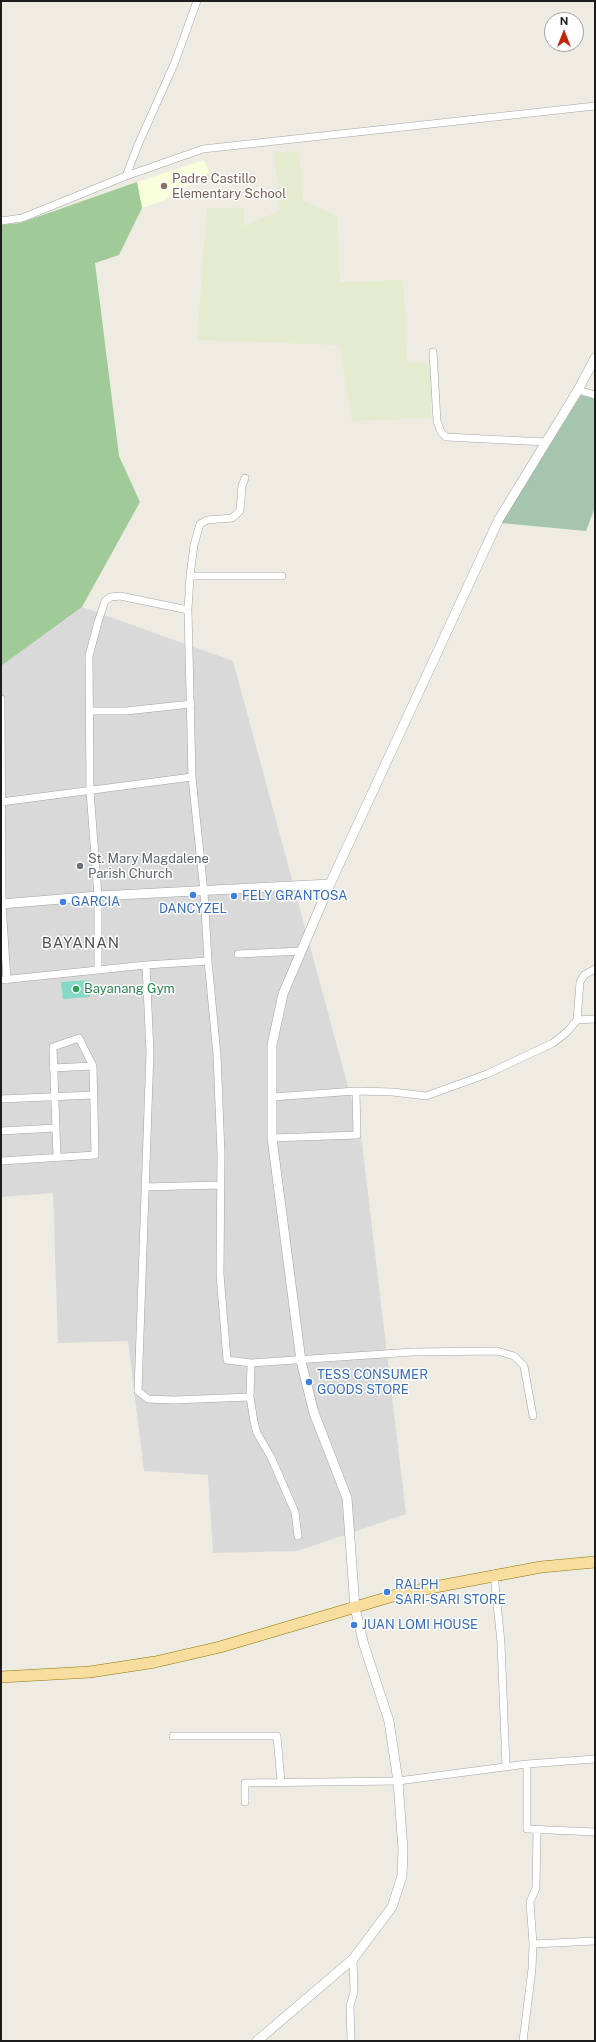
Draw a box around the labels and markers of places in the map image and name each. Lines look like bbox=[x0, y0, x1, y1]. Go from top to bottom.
place label: Padre Castillo Elementary School bbox=[172, 171, 286, 202]
marker: Padre Castillo Elementary School bbox=[159, 181, 169, 191]
place label: St. Mary Magdalene Parish Church bbox=[88, 851, 209, 882]
marker: St. Mary Magdalene Parish Church bbox=[75, 861, 85, 871]
place label: FELY GRANTOSA bbox=[242, 888, 348, 904]
marker: DANCYZEL bbox=[188, 890, 198, 900]
marker: FELY GRANTOSA bbox=[229, 891, 239, 901]
place label: GARCIA bbox=[71, 894, 120, 910]
marker: GARCIA bbox=[58, 897, 68, 907]
place label: DANCYZEL bbox=[159, 901, 227, 917]
place label: Bayanang Gym bbox=[84, 981, 175, 997]
marker: Bayanang Gym bbox=[71, 984, 81, 994]
place label: TESS CONSUMER GOODS STORE bbox=[317, 1367, 428, 1398]
marker: TESS CONSUMER GOODS STORE bbox=[304, 1377, 314, 1387]
place label: RALPH SARI-SARI STORE bbox=[395, 1577, 506, 1608]
marker: RALPH SARI-SARI STORE bbox=[382, 1587, 392, 1597]
place label: JUAN LOMI HOUSE bbox=[362, 1617, 478, 1633]
marker: JUAN LOMI HOUSE bbox=[349, 1620, 359, 1630]

